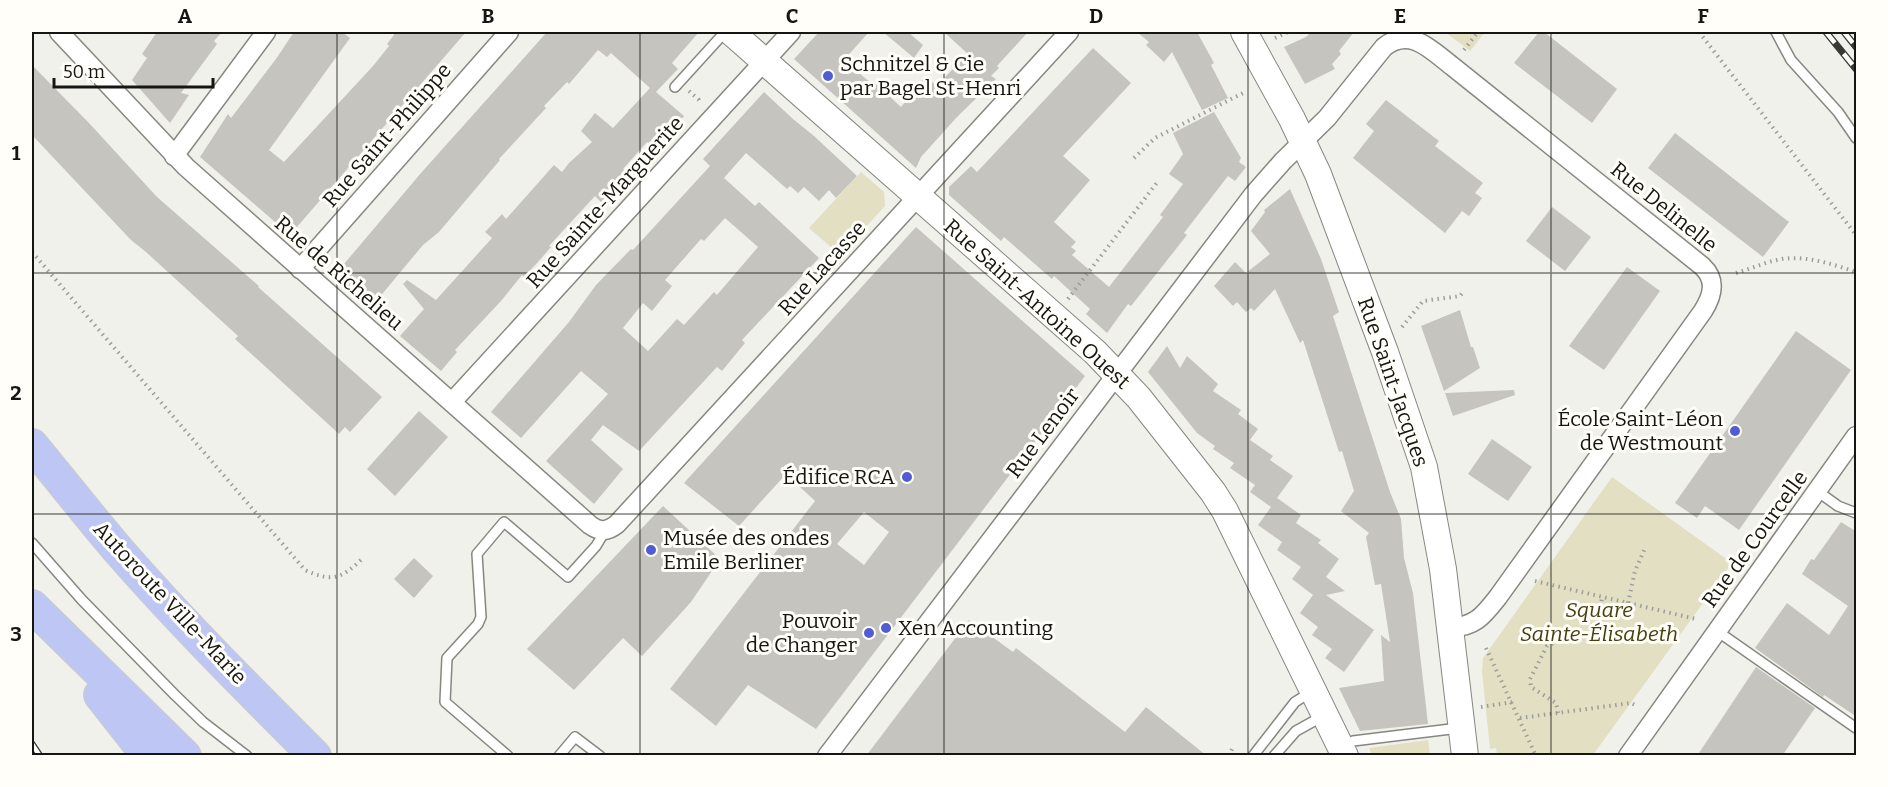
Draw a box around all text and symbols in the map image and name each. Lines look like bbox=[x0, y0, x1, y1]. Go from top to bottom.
text: A bbox=[178, 4, 193, 28]
text: B bbox=[482, 4, 495, 28]
text: C bbox=[786, 4, 798, 28]
text: D bbox=[1089, 4, 1103, 28]
text: E bbox=[1394, 4, 1406, 28]
text: F bbox=[1697, 4, 1709, 28]
scale bar bbox=[54, 51, 213, 89]
place label: Schnitzel & Cie par Bagel St-Henri bbox=[840, 51, 1021, 101]
street label: Rue Saint-Philippe bbox=[317, 57, 457, 213]
text: 50 m bbox=[63, 61, 105, 83]
marker: Schnitzel & Cie par Bagel St-Henri bbox=[821, 69, 835, 83]
street label: Rue Sainte-Marguerite bbox=[521, 111, 689, 293]
text: 1 bbox=[12, 141, 21, 165]
street label: Rue Delinelle bbox=[1606, 156, 1722, 258]
street label: Rue de Richelieu bbox=[269, 210, 409, 336]
street label: Rue Saint-Antoine Ouest bbox=[938, 213, 1136, 395]
street label: Rue Lacasse bbox=[773, 215, 871, 321]
street label: Rue Saint-Jacques bbox=[1352, 294, 1434, 470]
text: 2 bbox=[10, 381, 22, 405]
street label: Rue Lenoir bbox=[1001, 383, 1085, 483]
place label: École Saint-Léon de Westmount bbox=[1558, 406, 1723, 456]
marker: École Saint-Léon de Westmount bbox=[1728, 424, 1742, 438]
place label: Édifice RCA bbox=[783, 464, 895, 490]
street label: Rue de Courcelle bbox=[1697, 466, 1813, 612]
marker: Édifice RCA bbox=[900, 470, 914, 484]
street label: Autoroute Ville-Marie bbox=[88, 516, 252, 690]
place label: Musée des ondes Emile Berliner bbox=[663, 525, 830, 575]
marker: Musée des ondes Emile Berliner bbox=[644, 543, 658, 557]
park label: Square Sainte-Élisabeth bbox=[1520, 597, 1678, 647]
place label: Pouvoir de Changer bbox=[746, 608, 857, 658]
place label: Xen Accounting bbox=[898, 615, 1053, 641]
marker: Xen Accounting bbox=[879, 621, 893, 635]
text: 3 bbox=[10, 622, 22, 646]
marker: Pouvoir de Changer bbox=[862, 626, 876, 640]

